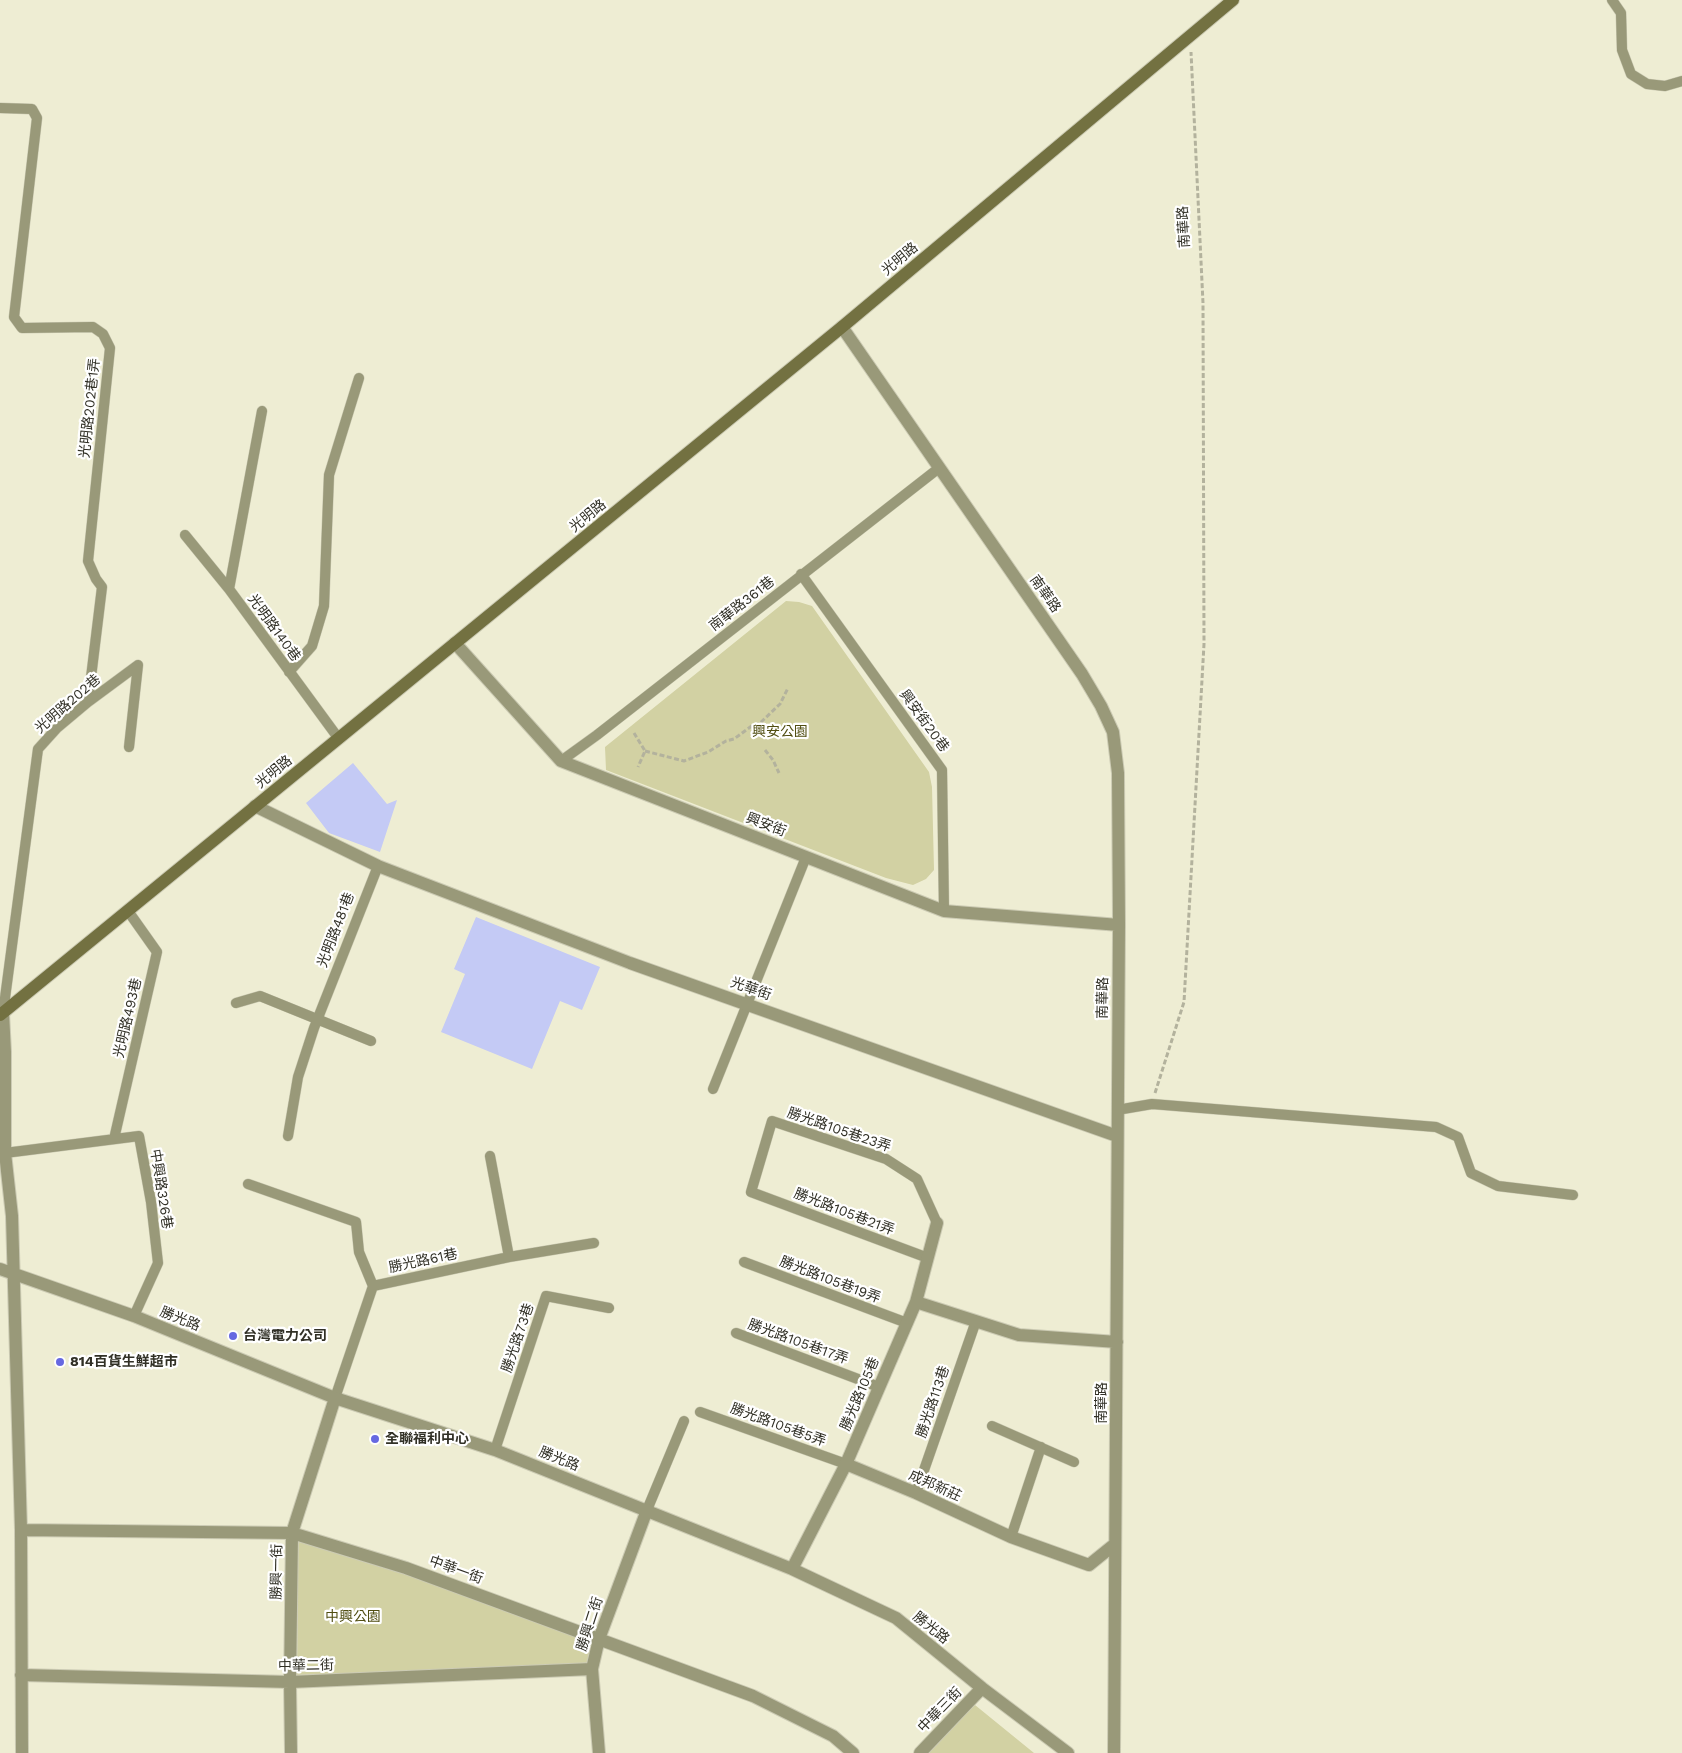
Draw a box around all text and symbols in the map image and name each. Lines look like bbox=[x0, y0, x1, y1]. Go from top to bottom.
street label: 南華路 bbox=[1175, 206, 1193, 248]
street label: 光明路 bbox=[879, 239, 921, 279]
street label: 光明路202巷1弄 bbox=[76, 357, 104, 459]
street label: 光明路 bbox=[566, 496, 610, 536]
street label: 南華路 bbox=[1026, 572, 1064, 616]
street label: 南華路361巷 bbox=[706, 573, 778, 635]
street label: 光明路140巷 bbox=[244, 591, 304, 665]
street label: 光明路202巷 bbox=[32, 671, 104, 737]
street label: 興安街20巷 bbox=[896, 687, 952, 755]
park label: 興安公園 bbox=[752, 724, 808, 740]
street label: 光明路 bbox=[252, 752, 296, 792]
street label: 興安街 bbox=[743, 810, 789, 840]
street label: 光明路481巷 bbox=[314, 890, 358, 970]
street label: 光華街 bbox=[728, 974, 774, 1004]
street label: 光明路493巷 bbox=[111, 977, 145, 1059]
street label: 南華路 bbox=[1094, 977, 1112, 1019]
street label: 勝光路105巷23弄 bbox=[785, 1104, 893, 1156]
street label: 中興路326巷 bbox=[146, 1148, 176, 1230]
street label: 勝光路105巷21弄 bbox=[792, 1185, 896, 1239]
street label: 勝光路61巷 bbox=[387, 1246, 459, 1276]
street label: 勝光路105巷19弄 bbox=[777, 1253, 883, 1307]
street label: 勝光路73巷 bbox=[498, 1301, 538, 1375]
street label: 勝光路 bbox=[157, 1303, 203, 1335]
street label: 勝光路105巷17弄 bbox=[745, 1316, 851, 1368]
place label: 台灣電力公司 bbox=[243, 1328, 327, 1344]
marker: 台灣電力公司 bbox=[227, 1330, 239, 1342]
place label: 814百貨生鮮超市 bbox=[70, 1354, 178, 1370]
street label: 勝光路105巷 bbox=[837, 1355, 883, 1433]
marker: 814百貨生鮮超市 bbox=[54, 1356, 66, 1368]
street label: 勝光路113巷 bbox=[913, 1364, 953, 1440]
street label: 南華路 bbox=[1094, 1382, 1110, 1424]
street label: 勝光路105巷5弄 bbox=[728, 1400, 828, 1450]
place label: 全聯福利中心 bbox=[385, 1431, 469, 1447]
marker: 全聯福利中心 bbox=[369, 1433, 381, 1445]
street label: 勝光路 bbox=[536, 1443, 582, 1475]
street label: 成邦新莊 bbox=[906, 1467, 964, 1505]
street label: 勝興一街 bbox=[268, 1544, 286, 1600]
street label: 中華一街 bbox=[427, 1553, 485, 1587]
street label: 勝興二街 bbox=[573, 1595, 607, 1653]
street label: 勝光路 bbox=[909, 1608, 953, 1648]
park label: 中興公園 bbox=[325, 1609, 381, 1625]
street label: 中華二街 bbox=[278, 1657, 334, 1675]
street label: 中華三街 bbox=[915, 1684, 965, 1736]

